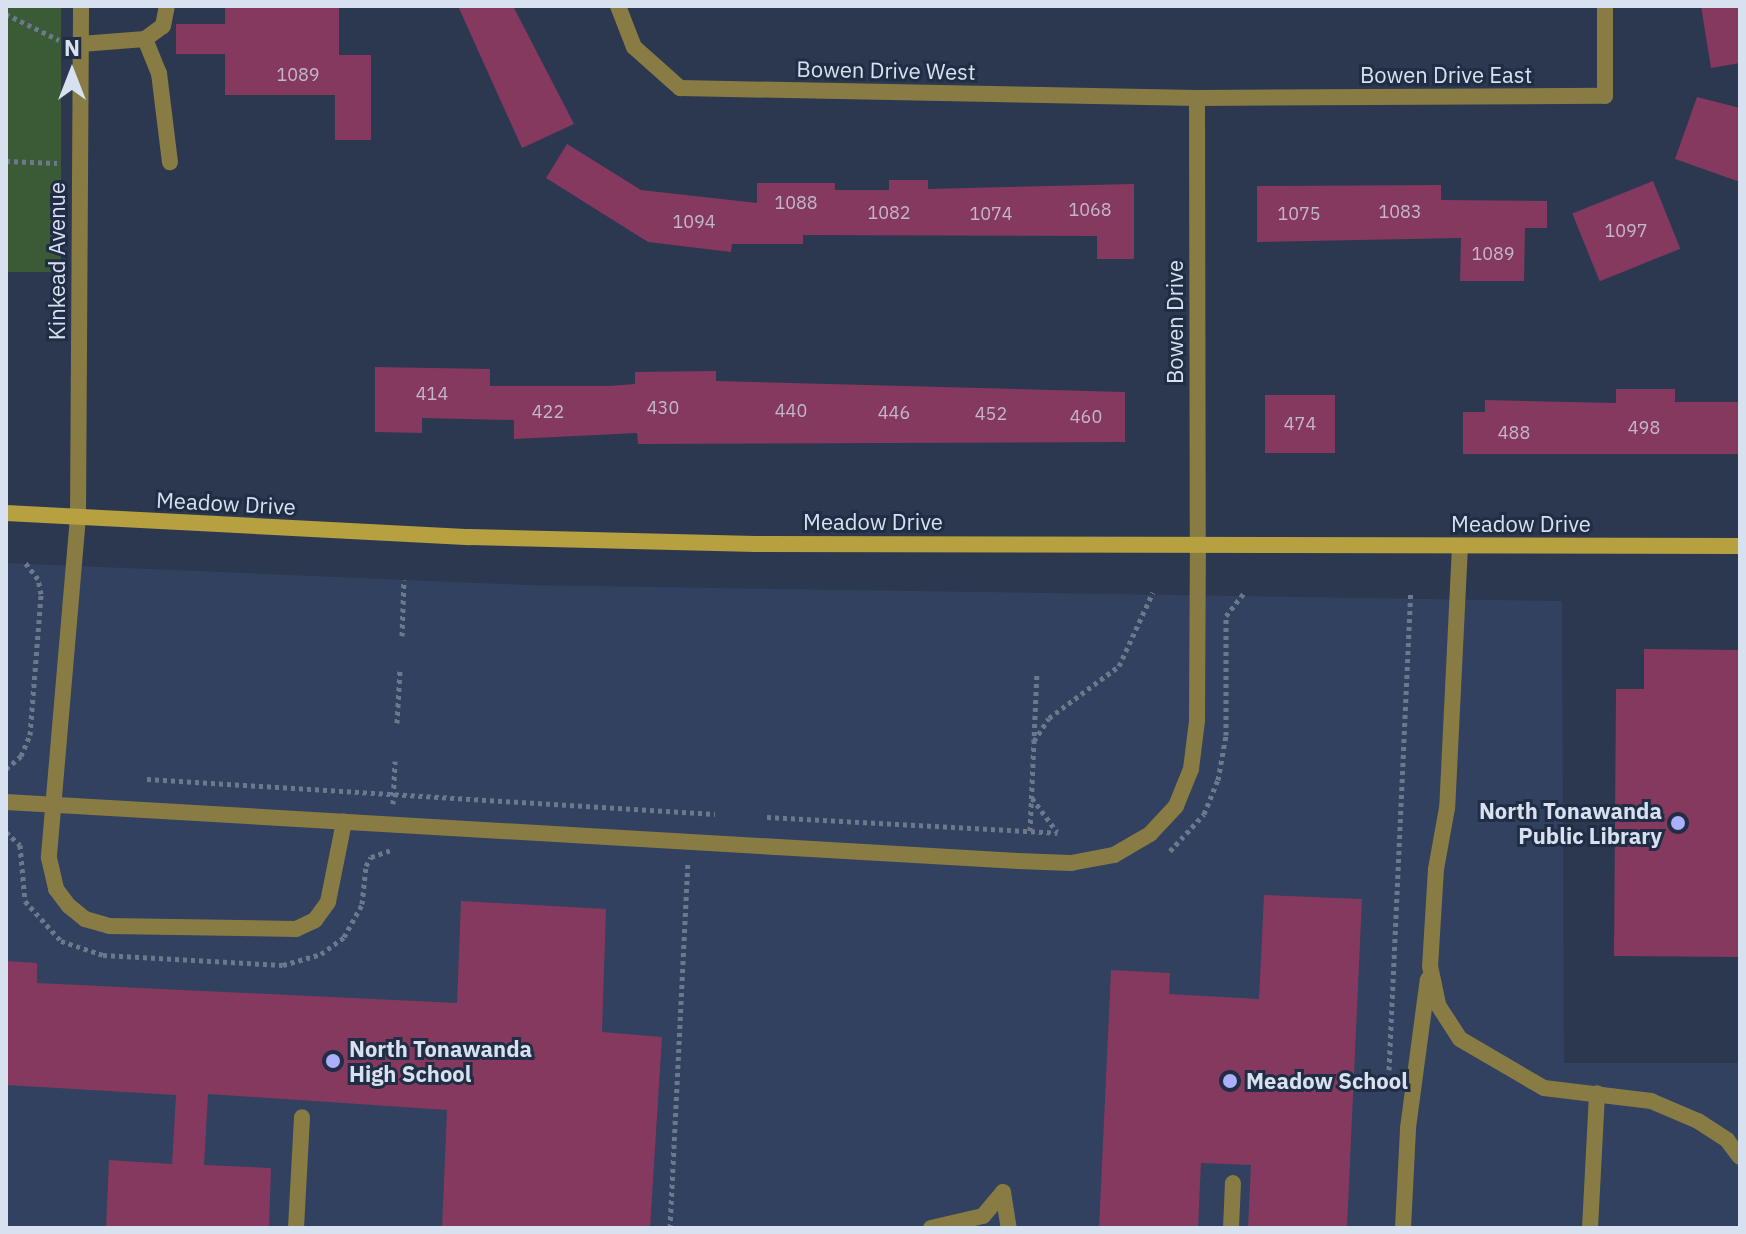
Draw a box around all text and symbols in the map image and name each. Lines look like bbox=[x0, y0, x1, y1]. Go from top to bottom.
north arrow bbox=[32, 32, 112, 112]
text: N bbox=[64, 33, 80, 62]
street label: Bowen Drive West bbox=[796, 55, 976, 85]
street label: Bowen Drive East bbox=[1360, 62, 1532, 88]
house number: 1089 bbox=[276, 64, 320, 86]
street label: Kinkead Avenue bbox=[44, 182, 70, 340]
house number: 1088 bbox=[774, 192, 818, 214]
house number: 1068 bbox=[1068, 199, 1112, 221]
house number: 1083 bbox=[1378, 201, 1422, 223]
house number: 1082 bbox=[867, 202, 911, 224]
house number: 1074 bbox=[969, 203, 1013, 225]
house number: 1075 bbox=[1277, 203, 1321, 225]
house number: 1094 bbox=[672, 211, 716, 233]
house number: 1097 bbox=[1604, 220, 1648, 242]
house number: 1089 bbox=[1471, 243, 1515, 265]
street label: Bowen Drive bbox=[1162, 260, 1188, 384]
house number: 414 bbox=[416, 383, 448, 405]
house number: 430 bbox=[647, 397, 679, 419]
house number: 440 bbox=[775, 400, 807, 422]
house number: 422 bbox=[532, 401, 564, 423]
house number: 446 bbox=[878, 402, 910, 424]
house number: 452 bbox=[975, 403, 1007, 425]
house number: 460 bbox=[1070, 406, 1102, 428]
house number: 474 bbox=[1284, 413, 1316, 435]
house number: 498 bbox=[1628, 417, 1660, 439]
house number: 488 bbox=[1498, 422, 1530, 444]
street label: Meadow Drive bbox=[156, 486, 296, 520]
street label: Meadow Drive bbox=[803, 509, 943, 535]
street label: Meadow Drive bbox=[1451, 511, 1591, 537]
place label: North Tonawanda Public Library bbox=[1479, 797, 1662, 848]
marker: North Tonawanda Public Library bbox=[1669, 814, 1687, 832]
place label: North Tonawanda High School bbox=[349, 1035, 532, 1086]
marker: North Tonawanda High School bbox=[324, 1052, 342, 1070]
place label: Meadow School bbox=[1246, 1068, 1408, 1094]
marker: Meadow School bbox=[1221, 1072, 1239, 1090]

